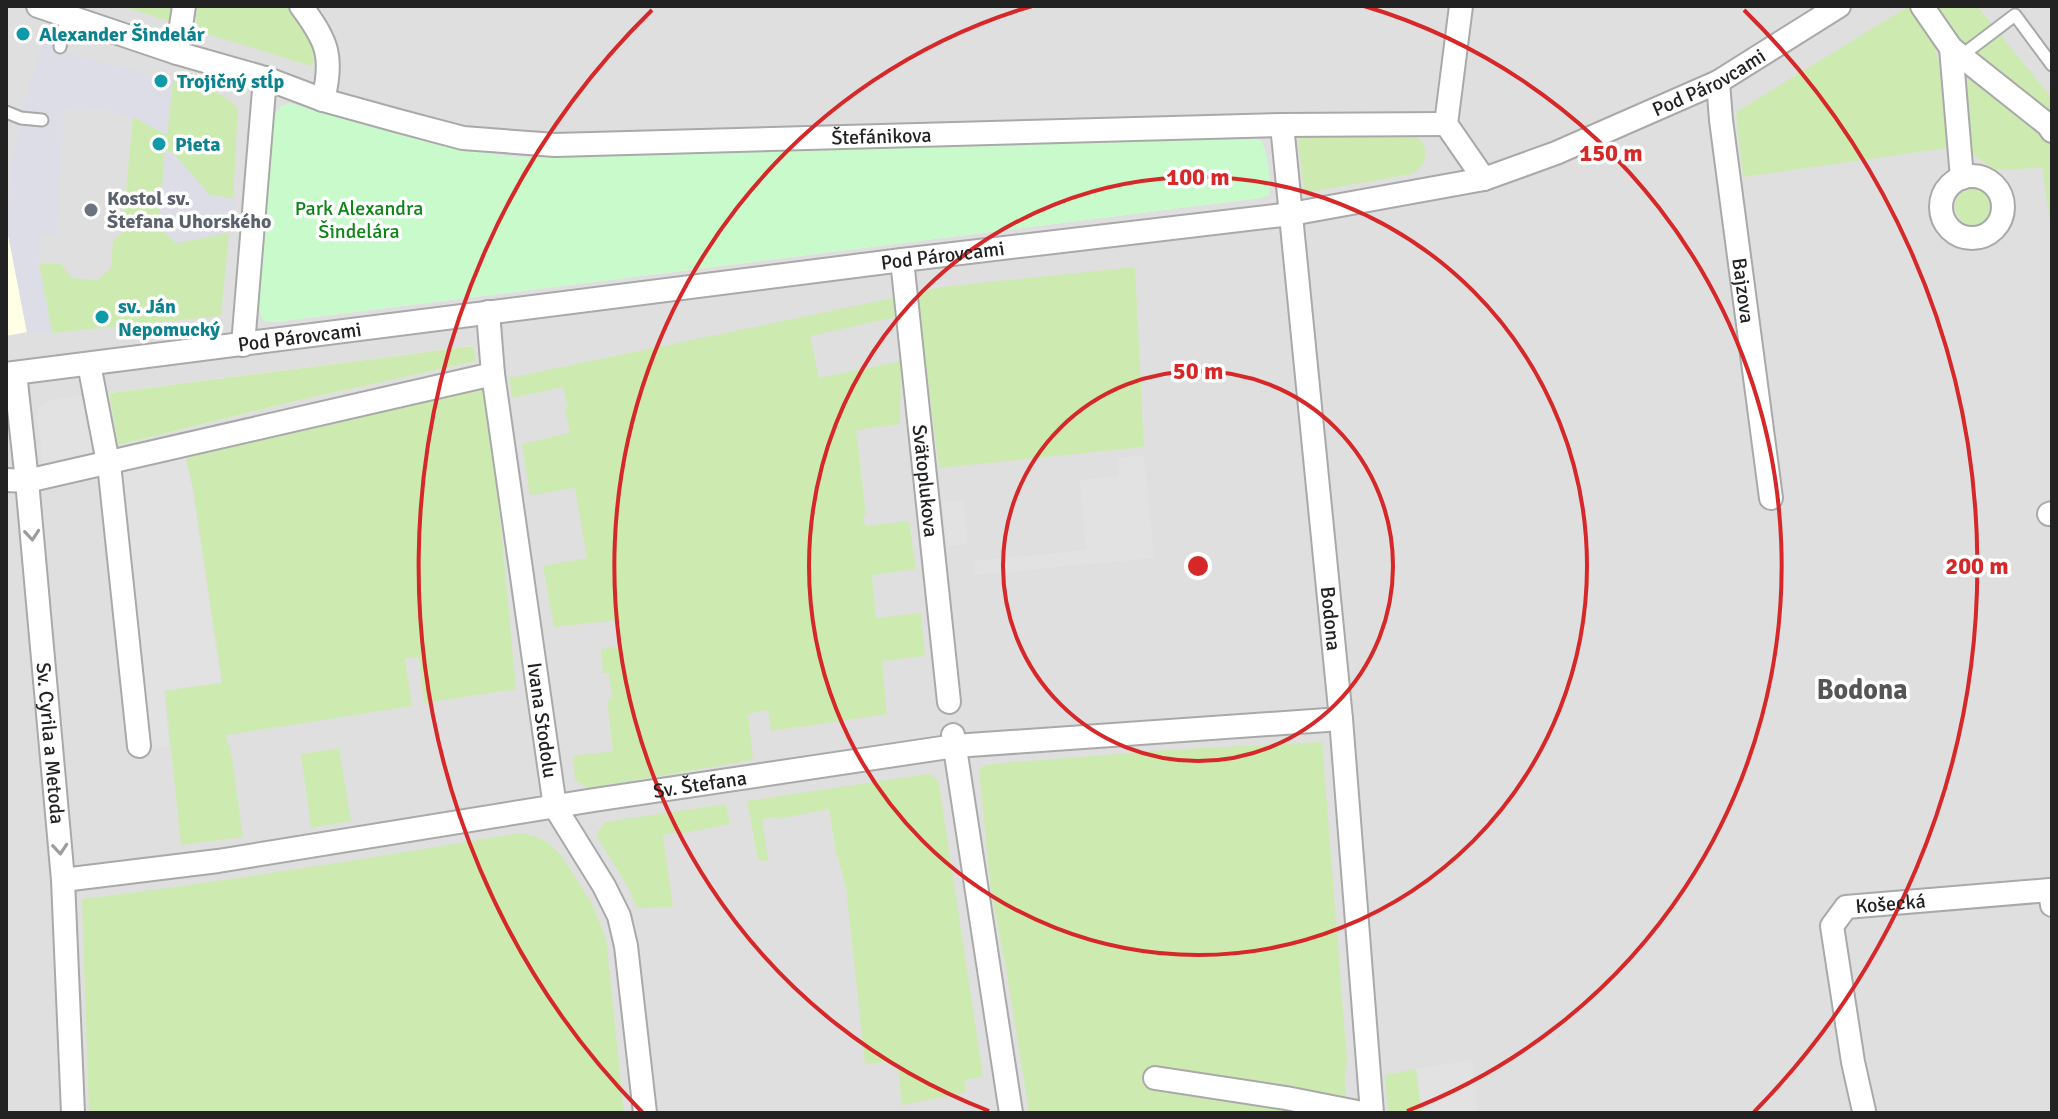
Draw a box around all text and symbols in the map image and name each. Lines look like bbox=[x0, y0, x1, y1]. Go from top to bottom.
place label: Alexander Šindelár bbox=[39, 22, 205, 47]
marker: Alexander Šindelár bbox=[14, 25, 32, 43]
street label: Pod Párovcami bbox=[1648, 43, 1770, 122]
place label: Trojičný stĺp bbox=[177, 68, 285, 94]
marker: Trojičný stĺp bbox=[152, 72, 170, 90]
street label: Štefánikova bbox=[831, 122, 932, 150]
place label: Pieta bbox=[175, 132, 220, 157]
marker: Pieta bbox=[150, 135, 168, 153]
text: 150 m bbox=[1579, 138, 1643, 168]
text: 100 m bbox=[1166, 162, 1230, 192]
place label: Kostol sv. Štefana Uhorského bbox=[107, 186, 271, 234]
park label: Park Alexandra Šindelára bbox=[295, 196, 423, 244]
marker: Kostol sv. Štefana Uhorského bbox=[82, 201, 100, 219]
street label: Pod Párovcami bbox=[879, 236, 1006, 275]
street label: Bajzova bbox=[1727, 256, 1760, 325]
place label: sv. Ján Nepomucký bbox=[118, 294, 220, 342]
marker: sv. Ján Nepomucký bbox=[93, 308, 111, 326]
street label: Pod Párovcami bbox=[236, 316, 363, 357]
text: 50 m bbox=[1173, 356, 1223, 386]
street label: Svätoplukova bbox=[907, 423, 944, 538]
one-way arrow bbox=[23, 528, 40, 541]
text: 200 m bbox=[1945, 551, 2009, 581]
centre of rings bbox=[1184, 552, 1212, 580]
street label: Bodona bbox=[1315, 585, 1347, 652]
street label: Sv. Cyrila a Metoda bbox=[31, 661, 70, 825]
street label: Ivana Stodolu bbox=[522, 661, 563, 780]
district label: Bodona bbox=[1816, 673, 1908, 707]
street label: Sv. Štefana bbox=[651, 765, 748, 804]
one-way arrow bbox=[51, 843, 68, 856]
street label: Košecká bbox=[1854, 888, 1927, 919]

